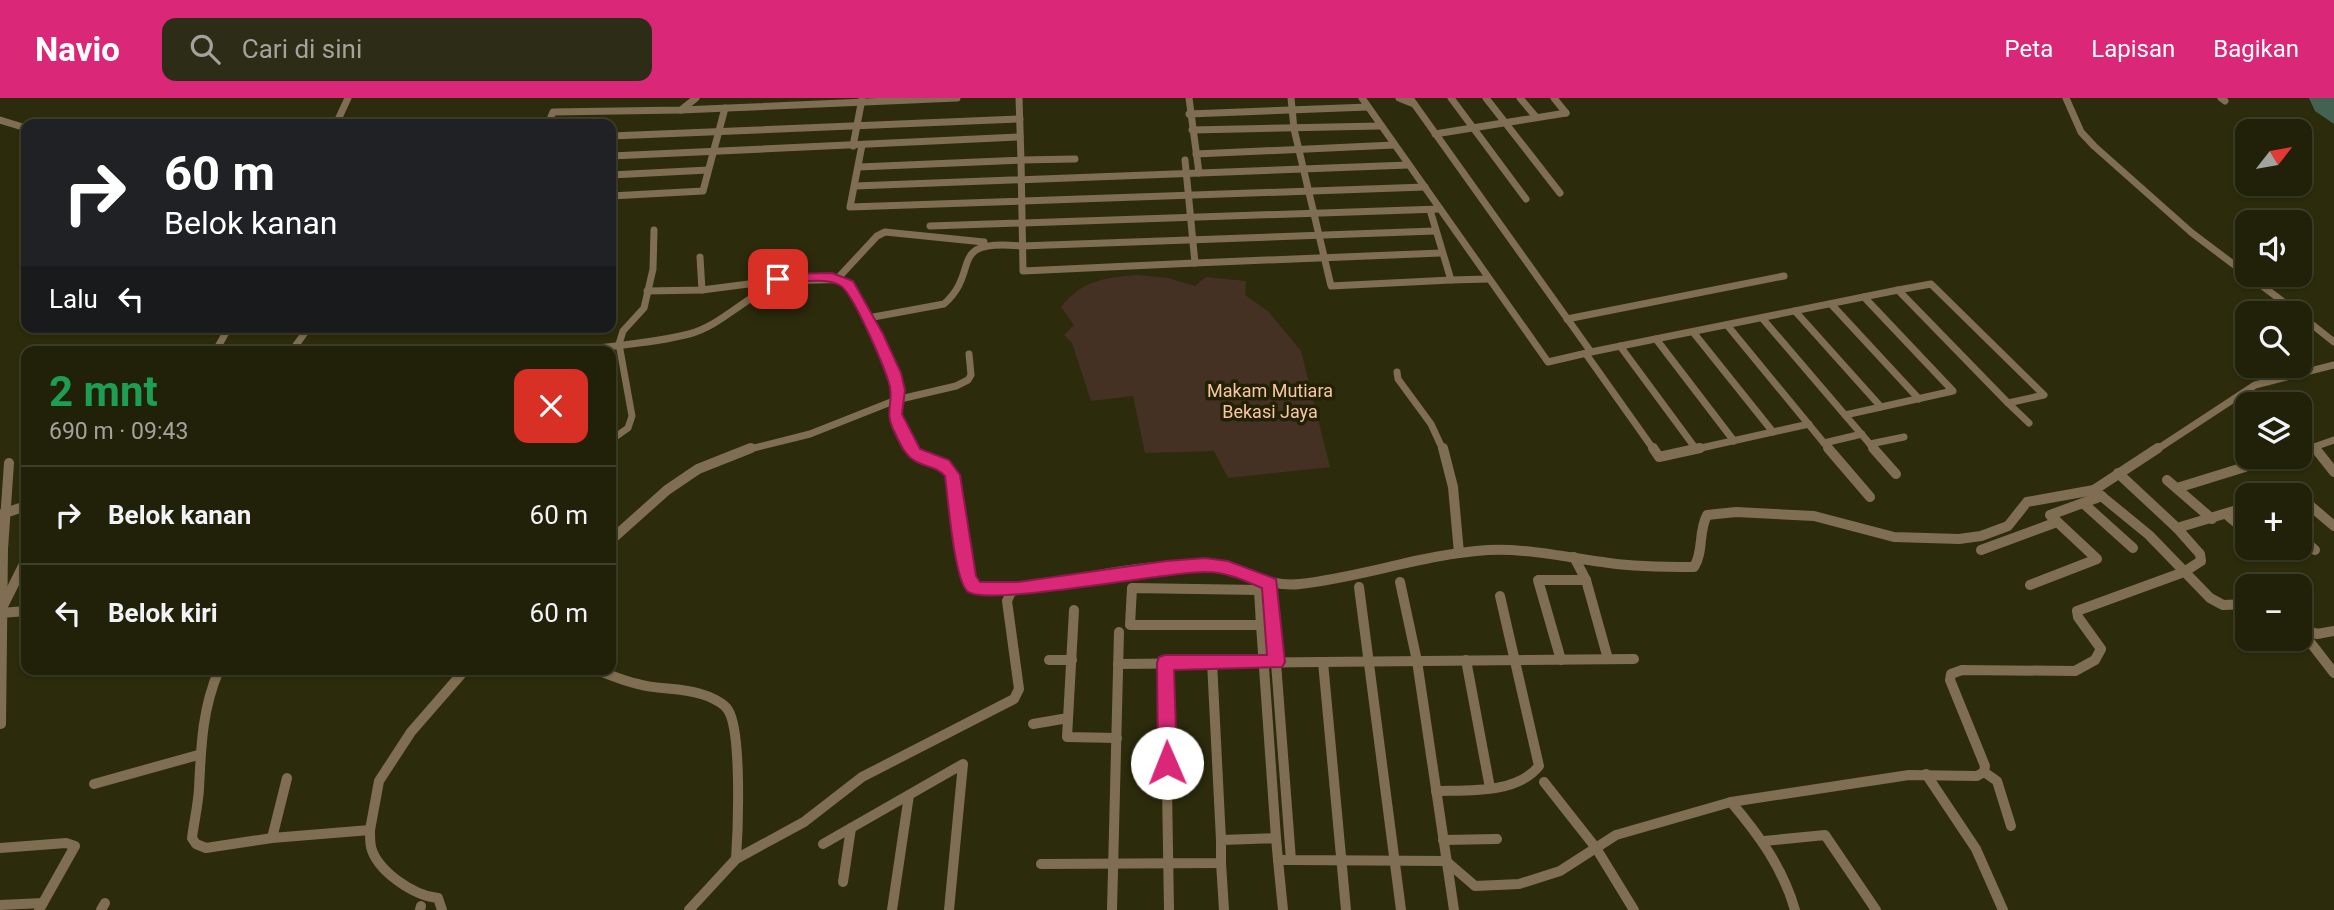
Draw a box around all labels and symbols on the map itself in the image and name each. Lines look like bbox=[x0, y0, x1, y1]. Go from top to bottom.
north arrow bbox=[2235, 119, 2312, 196]
pin bbox=[748, 249, 808, 309]
park label: Makam Mutiara Bekasi Jaya bbox=[1207, 380, 1333, 422]
position arrow bbox=[1130, 726, 1204, 800]

